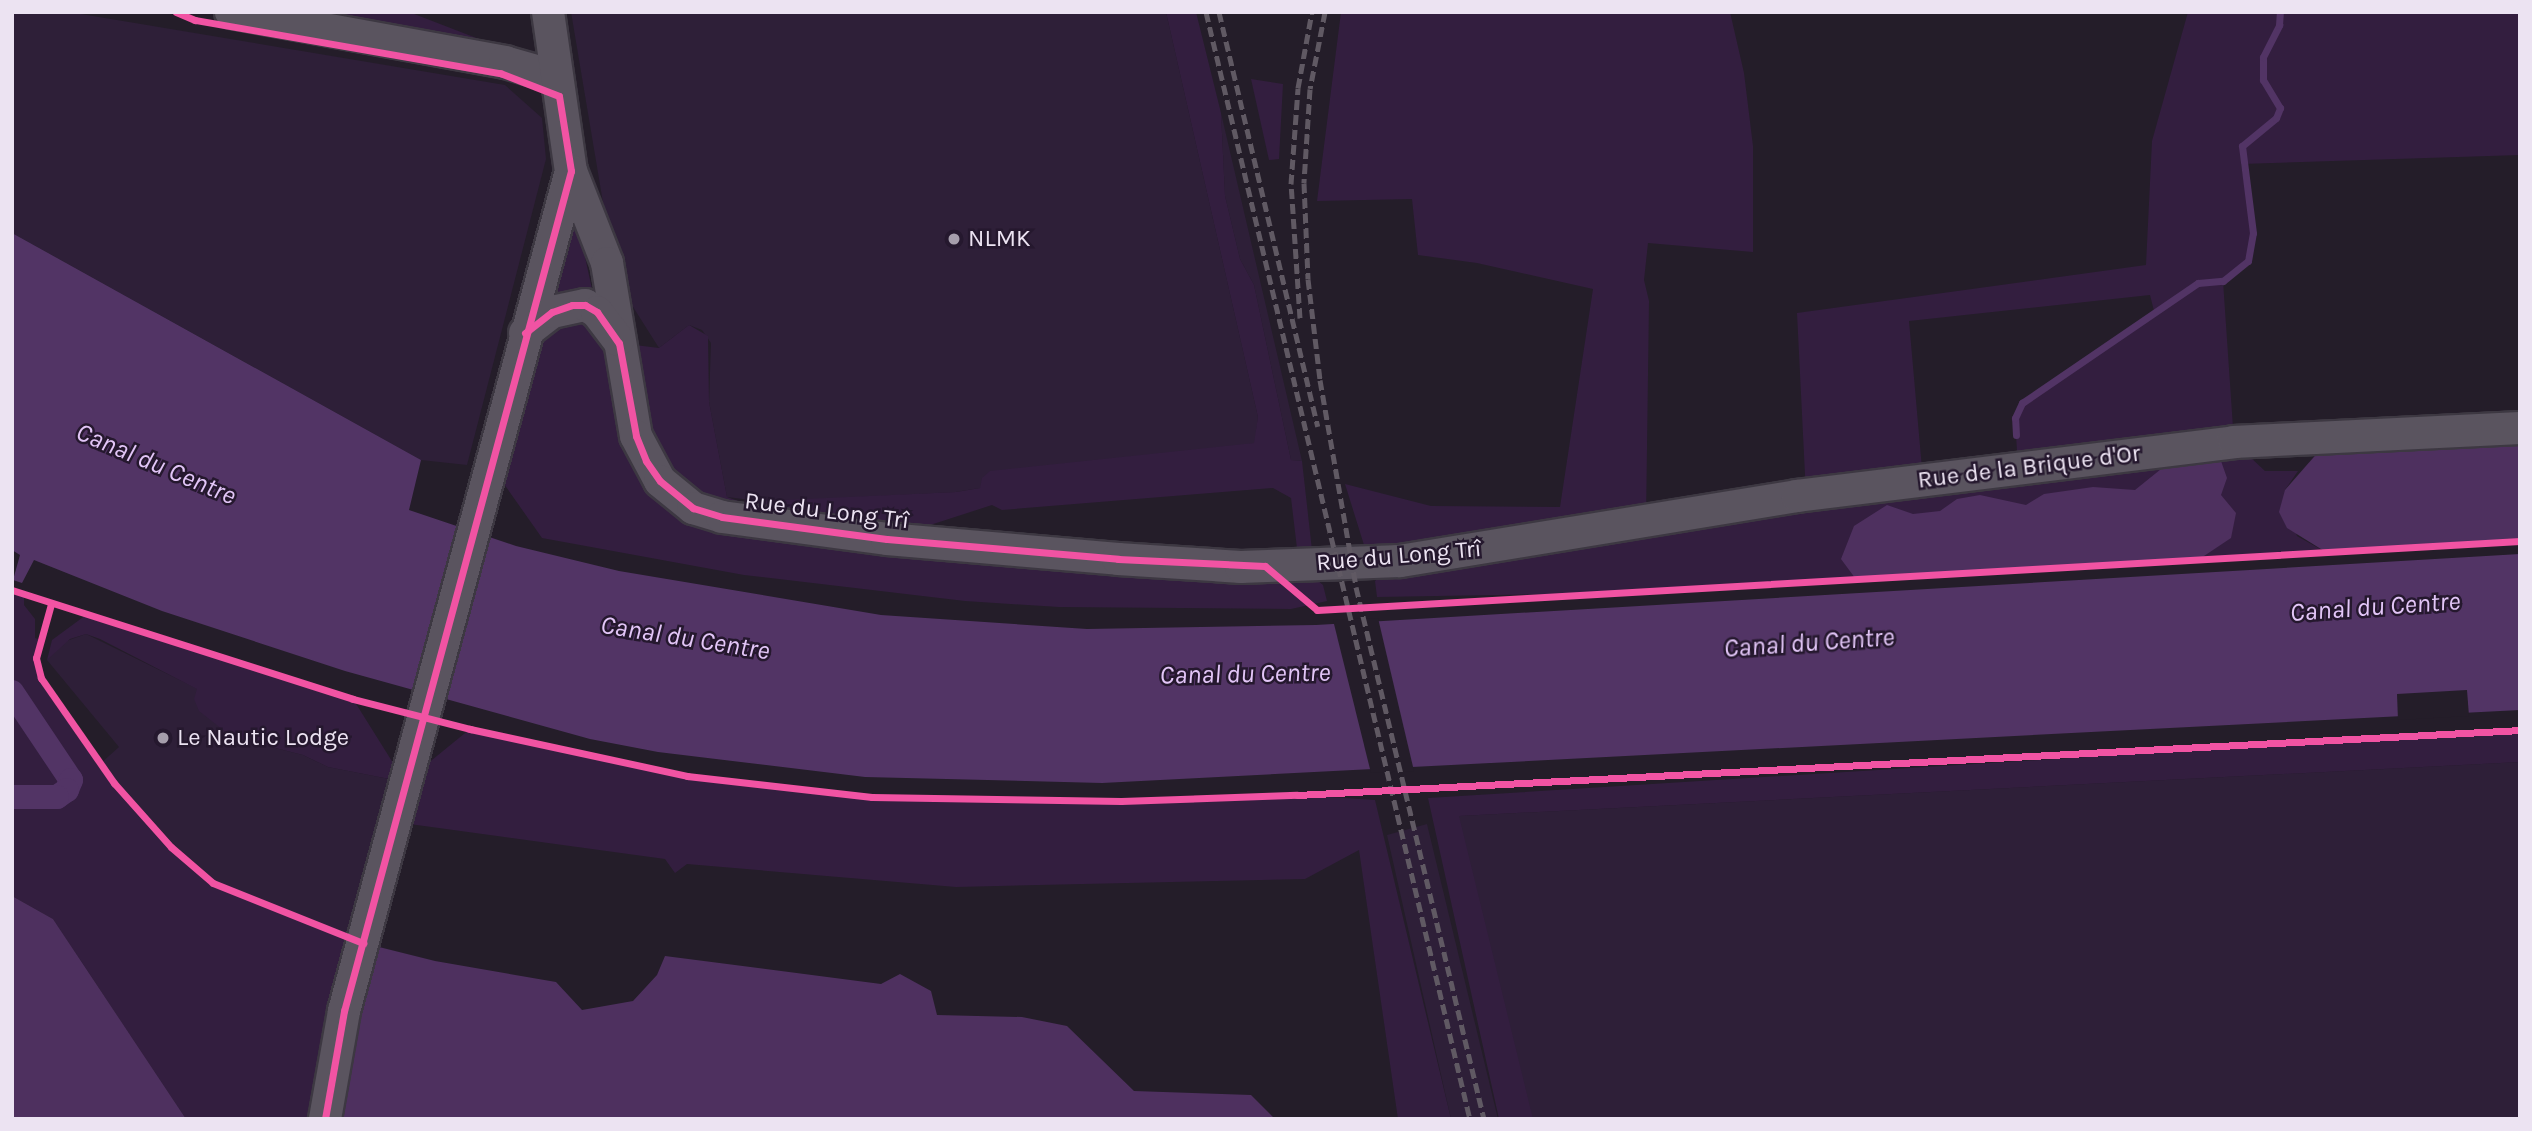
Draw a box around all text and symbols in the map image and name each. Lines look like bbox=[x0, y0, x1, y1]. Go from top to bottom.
place label: NLMK bbox=[968, 225, 1031, 253]
marker: NLMK bbox=[946, 231, 962, 247]
water label: Canal du Centre bbox=[71, 416, 241, 512]
street label: Rue de la Brique d'Or bbox=[1916, 439, 2142, 495]
street label: Rue du Long Trî bbox=[743, 487, 911, 535]
street label: Rue du Long Trî bbox=[1315, 534, 1483, 578]
water label: Canal du Centre bbox=[2289, 585, 2461, 629]
water label: Canal du Centre bbox=[598, 609, 772, 667]
water label: Canal du Centre bbox=[1723, 621, 1895, 665]
water label: Canal du Centre bbox=[1159, 657, 1331, 691]
place label: Le Nautic Lodge bbox=[177, 724, 349, 752]
marker: Le Nautic Lodge bbox=[155, 730, 171, 746]

